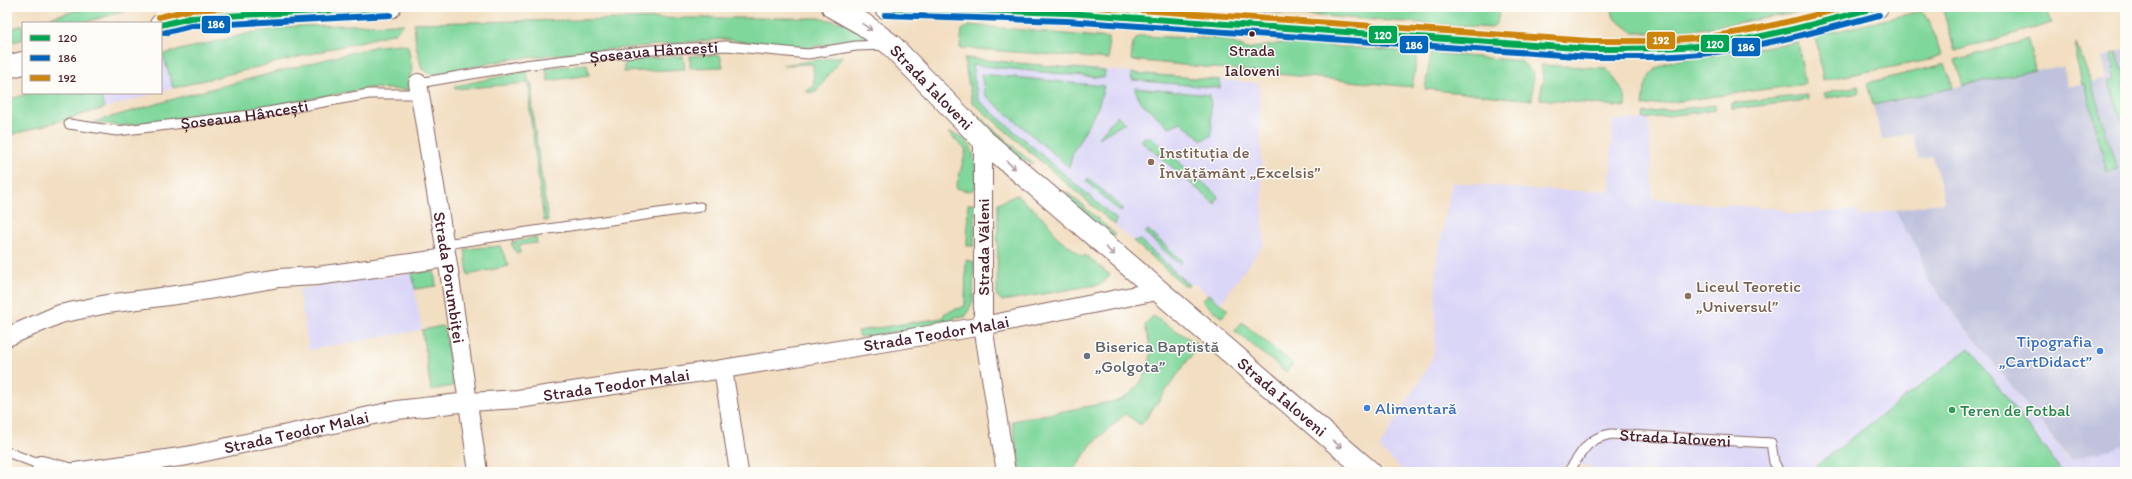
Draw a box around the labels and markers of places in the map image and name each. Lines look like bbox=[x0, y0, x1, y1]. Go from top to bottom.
marker: Strada Ialoveni bbox=[1247, 29, 1257, 39]
place label: Strada Ialoveni bbox=[1224, 41, 1280, 80]
place label: Instituția de Învățământ „Excelsis” bbox=[1159, 142, 1321, 182]
marker: Instituția de Învățământ „Excelsis” bbox=[1146, 157, 1156, 167]
place label: Liceul Teoretic „Universul” bbox=[1696, 276, 1801, 316]
marker: Liceul Teoretic „Universul” bbox=[1683, 291, 1693, 301]
place label: Tipografia „CartDidact” bbox=[1999, 331, 2092, 371]
place label: Biserica Baptistă „Golgota” bbox=[1095, 336, 1219, 376]
marker: Tipografia „CartDidact” bbox=[2095, 346, 2105, 356]
marker: Biserica Baptistă „Golgota” bbox=[1082, 351, 1092, 361]
place label: Alimentară bbox=[1375, 398, 1457, 418]
place label: Teren de Fotbal bbox=[1960, 400, 2070, 420]
marker: Alimentară bbox=[1362, 403, 1372, 413]
marker: Teren de Fotbal bbox=[1947, 405, 1957, 415]

